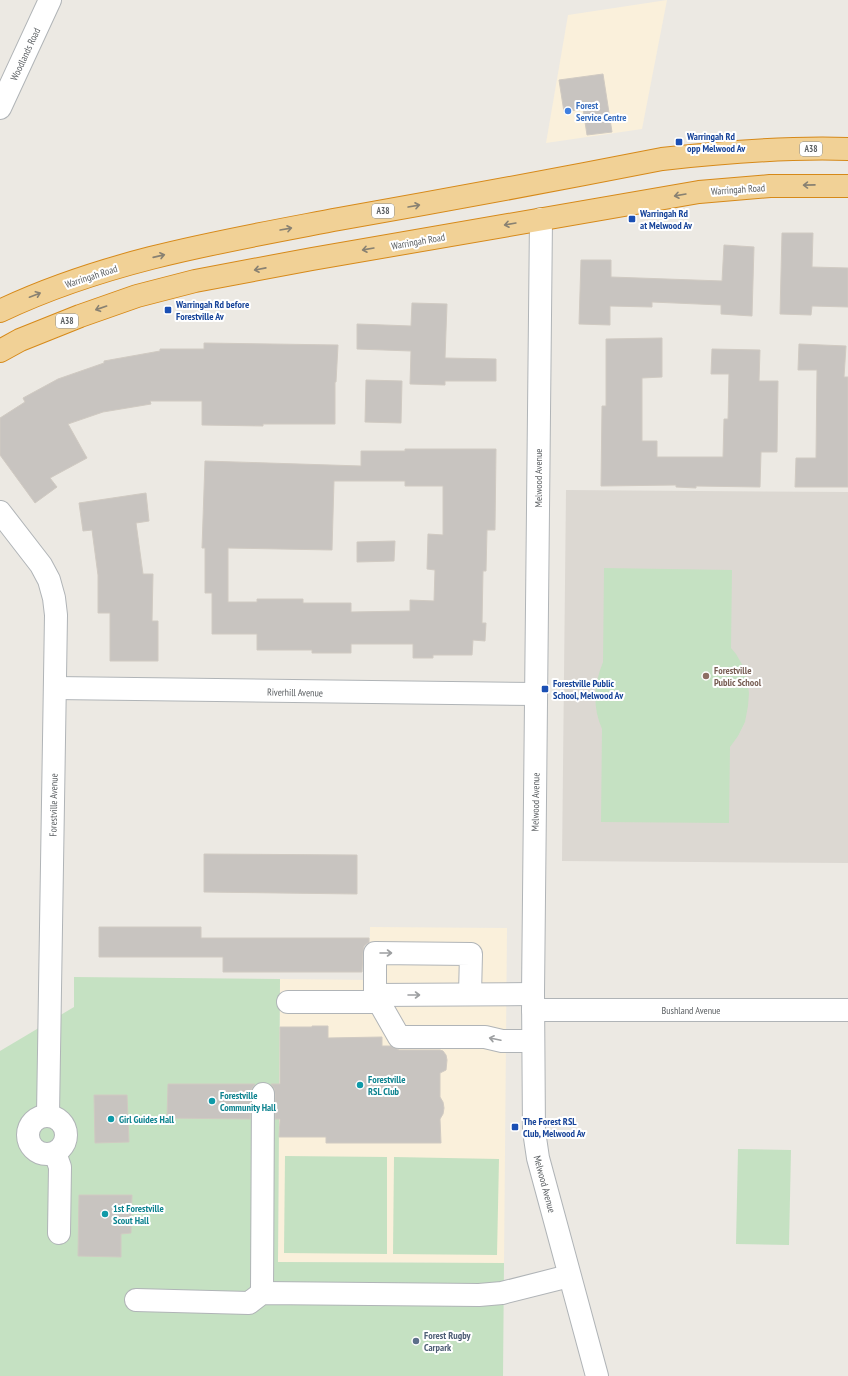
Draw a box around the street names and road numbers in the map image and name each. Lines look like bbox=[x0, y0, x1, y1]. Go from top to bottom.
street label: Woodlands Road bbox=[8, 26, 43, 83]
road number: A38 bbox=[800, 142, 822, 156]
street label: Warringah Road bbox=[710, 181, 766, 198]
road number: A38 bbox=[372, 204, 394, 218]
street label: Warringah Road bbox=[390, 230, 446, 253]
street label: Warringah Road bbox=[63, 262, 119, 291]
road number: A38 bbox=[56, 314, 78, 328]
street label: Melwood Avenue bbox=[532, 449, 545, 507]
street label: Riverhill Avenue bbox=[267, 686, 323, 699]
street label: Forestville Avenue bbox=[46, 773, 61, 837]
street label: Melwood Avenue bbox=[528, 773, 543, 831]
street label: Bushland Avenue bbox=[661, 1004, 721, 1017]
street label: Melwood Avenue bbox=[531, 1154, 558, 1214]

